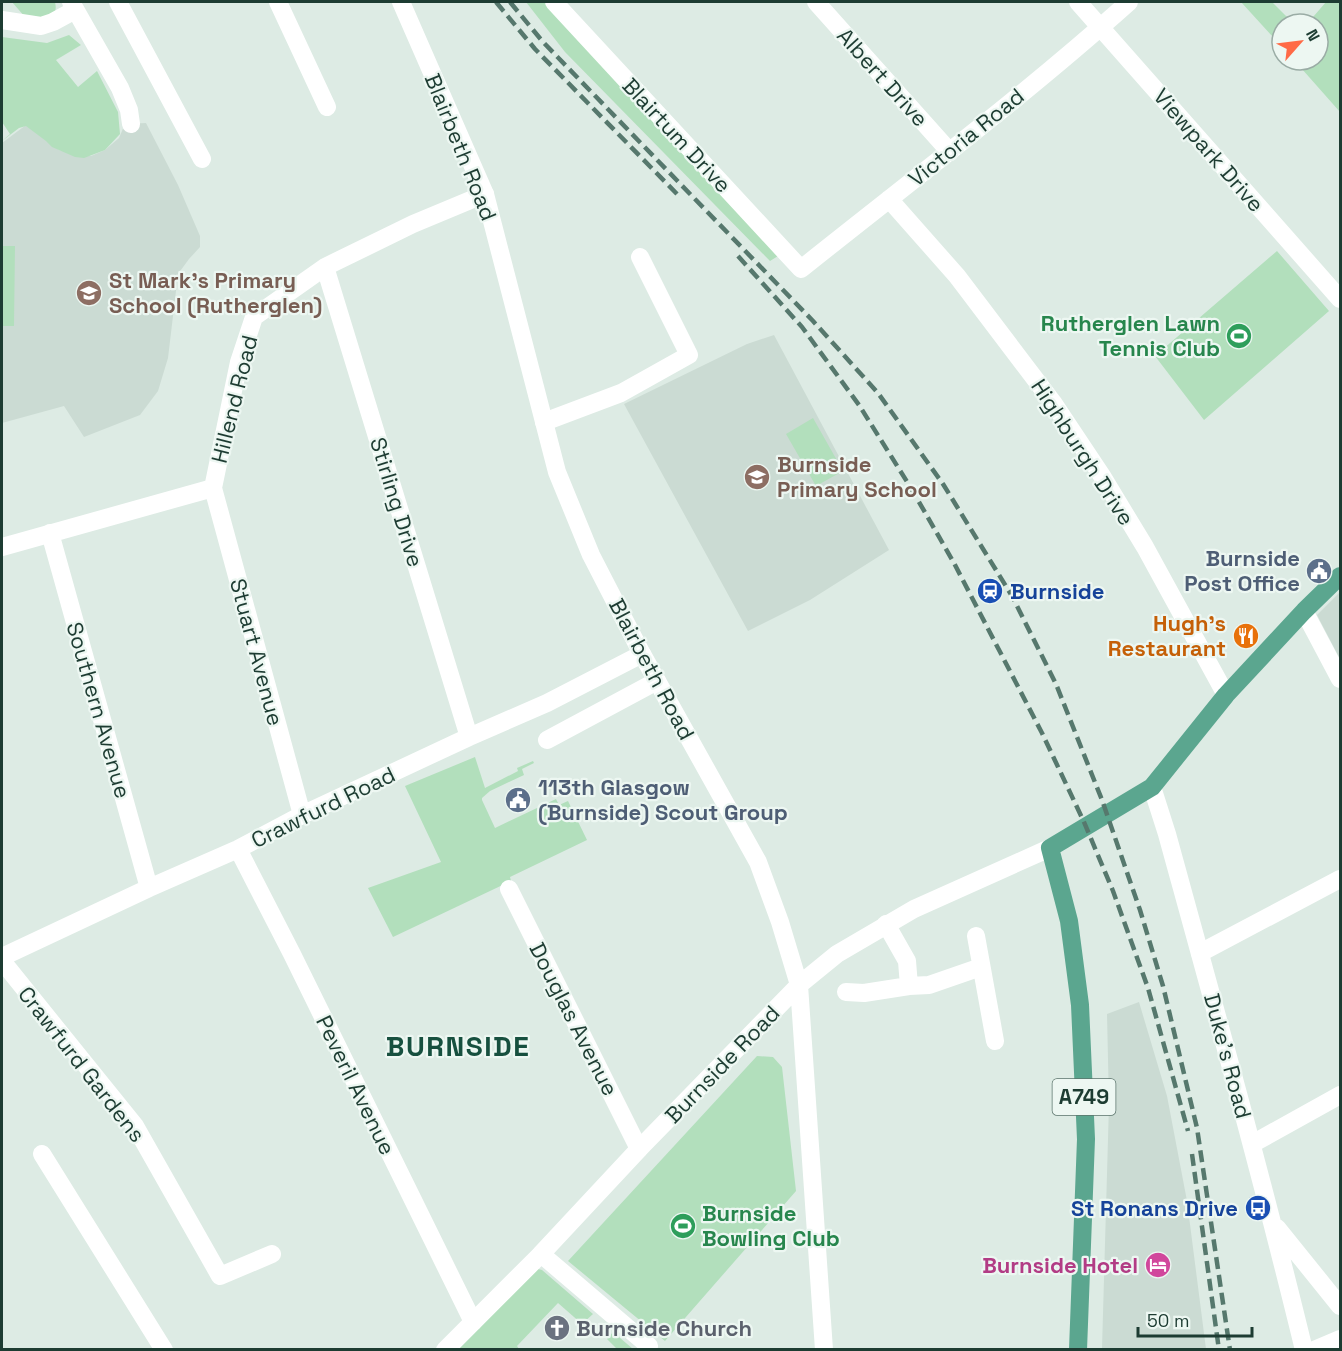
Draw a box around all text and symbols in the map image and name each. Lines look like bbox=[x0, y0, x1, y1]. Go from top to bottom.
north arrow bbox=[1270, 12, 1330, 72]
street label: Albert Drive bbox=[831, 22, 935, 132]
text: N bbox=[1301, 26, 1325, 45]
street label: Blairbeth Road bbox=[419, 69, 503, 225]
street label: Blairtum Drive bbox=[617, 72, 737, 198]
street label: Victoria Road bbox=[902, 82, 1030, 192]
street label: Viewpark Drive bbox=[1148, 82, 1270, 218]
place label: St Mark's Primary School (Rutherglen) bbox=[109, 266, 322, 319]
school or university icon: St Mark's Primary School (Rutherglen) bbox=[74, 278, 104, 308]
place label: Rutherglen Lawn Tennis Club bbox=[1041, 309, 1220, 362]
sports icon: Rutherglen Lawn Tennis Club bbox=[1224, 321, 1254, 351]
street label: Hillend Road bbox=[205, 332, 263, 466]
street label: Highburgh Drive bbox=[1025, 374, 1141, 530]
street label: Stirling Drive bbox=[364, 434, 430, 570]
place label: Burnside Primary School bbox=[777, 450, 937, 503]
school or university icon: Burnside Primary School bbox=[742, 462, 772, 492]
place label: Burnside Post Office bbox=[1184, 544, 1300, 597]
public building icon: Burnside Post Office bbox=[1304, 556, 1334, 586]
street label: Stuart Avenue bbox=[224, 575, 290, 729]
station icon: Burnside bbox=[975, 576, 1005, 606]
place label: Burnside bbox=[1010, 577, 1105, 605]
street label: Blairbeth Road bbox=[603, 593, 701, 745]
place label: Hugh's Restaurant bbox=[1108, 609, 1226, 662]
street label: Southern Avenue bbox=[60, 619, 138, 801]
restaurant icon: Hugh's Restaurant bbox=[1231, 621, 1261, 651]
street label: Crawfurd Road bbox=[246, 760, 400, 854]
place label: 113th Glasgow (Burnside) Scout Group bbox=[538, 773, 788, 826]
public building icon: 113th Glasgow (Burnside) Scout Group bbox=[503, 785, 533, 815]
street label: Douglas Avenue bbox=[523, 938, 625, 1100]
street label: Crawfurd Gardens bbox=[12, 980, 152, 1148]
street label: Duke's Road bbox=[1198, 990, 1258, 1122]
street label: Burnside Road bbox=[659, 999, 785, 1129]
street label: Peveril Avenue bbox=[310, 1011, 402, 1159]
district label: BURNSIDE bbox=[386, 1028, 530, 1064]
road number: A749 bbox=[1052, 1079, 1116, 1115]
bus stop icon: St Ronans Drive bbox=[1243, 1193, 1273, 1223]
place label: St Ronans Drive bbox=[1071, 1194, 1238, 1222]
place label: Burnside Bowling Club bbox=[702, 1199, 840, 1252]
sports icon: Burnside Bowling Club bbox=[668, 1211, 698, 1241]
hotel icon: Burnside Hotel bbox=[1143, 1250, 1173, 1280]
place label: Burnside Hotel bbox=[982, 1251, 1138, 1279]
scale bar bbox=[1138, 1300, 1252, 1338]
text: 50 m bbox=[1147, 1309, 1189, 1332]
church icon: Burnside Church bbox=[542, 1313, 572, 1343]
place label: Burnside Church bbox=[576, 1314, 752, 1342]

